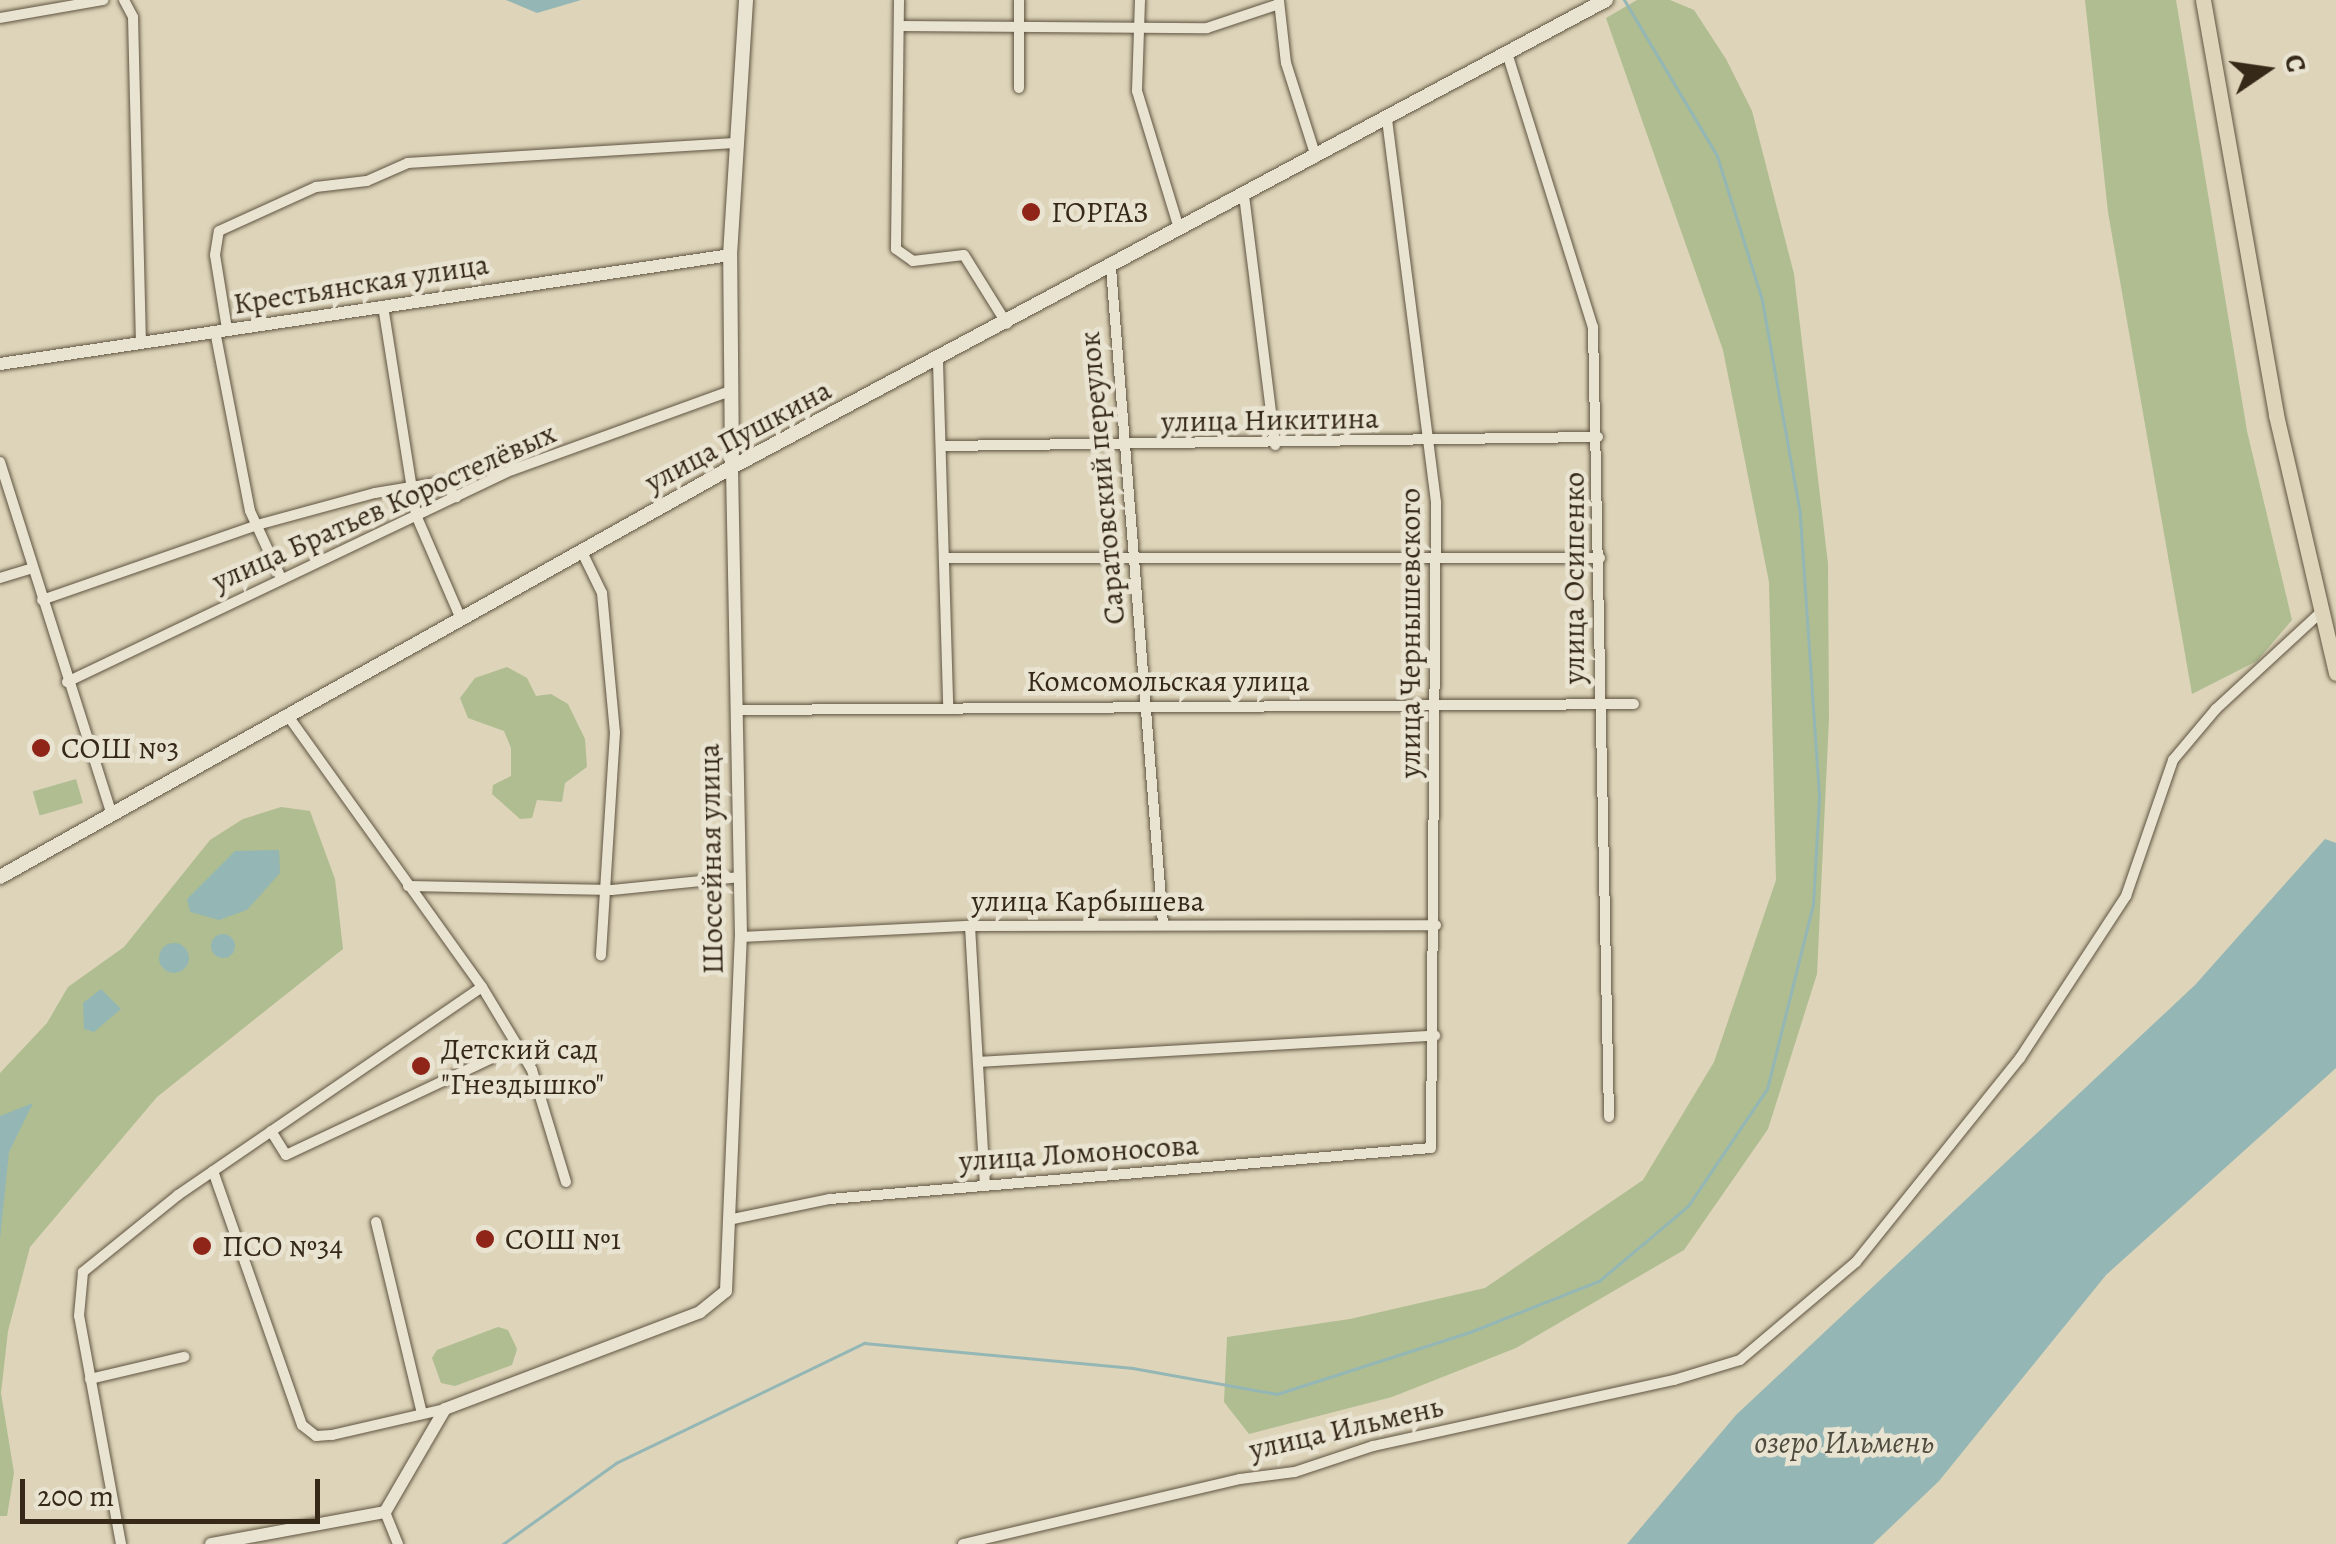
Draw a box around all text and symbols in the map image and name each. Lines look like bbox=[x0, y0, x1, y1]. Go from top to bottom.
north arrow bbox=[2216, 20, 2316, 120]
text: С bbox=[2275, 51, 2316, 76]
place label: ГОРГАЗ bbox=[1051, 194, 1149, 230]
marker: ГОРГАЗ bbox=[1020, 201, 1042, 223]
street label: Крестьянская улица bbox=[231, 246, 491, 322]
street label: Саратовский переулок bbox=[1071, 330, 1133, 626]
street label: улица Пушкина bbox=[639, 372, 837, 500]
street label: улица Никитина bbox=[1161, 400, 1379, 440]
street label: улица Братьев Коростелёвых bbox=[207, 415, 561, 599]
street label: улица Осипенко bbox=[1556, 472, 1592, 684]
street label: улица Чернышевского bbox=[1392, 488, 1428, 778]
street label: Комсомольская улица bbox=[1026, 663, 1310, 699]
place label: СОШ №3 bbox=[61, 730, 179, 766]
marker: СОШ №3 bbox=[30, 737, 52, 759]
street label: Шоссейная улица bbox=[691, 743, 731, 975]
street label: улица Карбышева bbox=[971, 883, 1205, 919]
place label: Детский сад "Гнездышко" bbox=[441, 1031, 604, 1102]
marker: Детский сад "Гнездышко" bbox=[410, 1055, 432, 1077]
street label: улица Ломоносова bbox=[958, 1127, 1200, 1179]
place label: СОШ №1 bbox=[505, 1221, 621, 1257]
place label: ПСО №34 bbox=[222, 1228, 343, 1264]
marker: СОШ №1 bbox=[474, 1228, 496, 1250]
marker: ПСО №34 bbox=[191, 1235, 213, 1257]
street label: улица Ильмень bbox=[1246, 1388, 1446, 1468]
water label: озеро Ильмень bbox=[1754, 1423, 1934, 1461]
scale bar bbox=[25, 1459, 325, 1521]
text: 200 m bbox=[37, 1476, 114, 1516]

